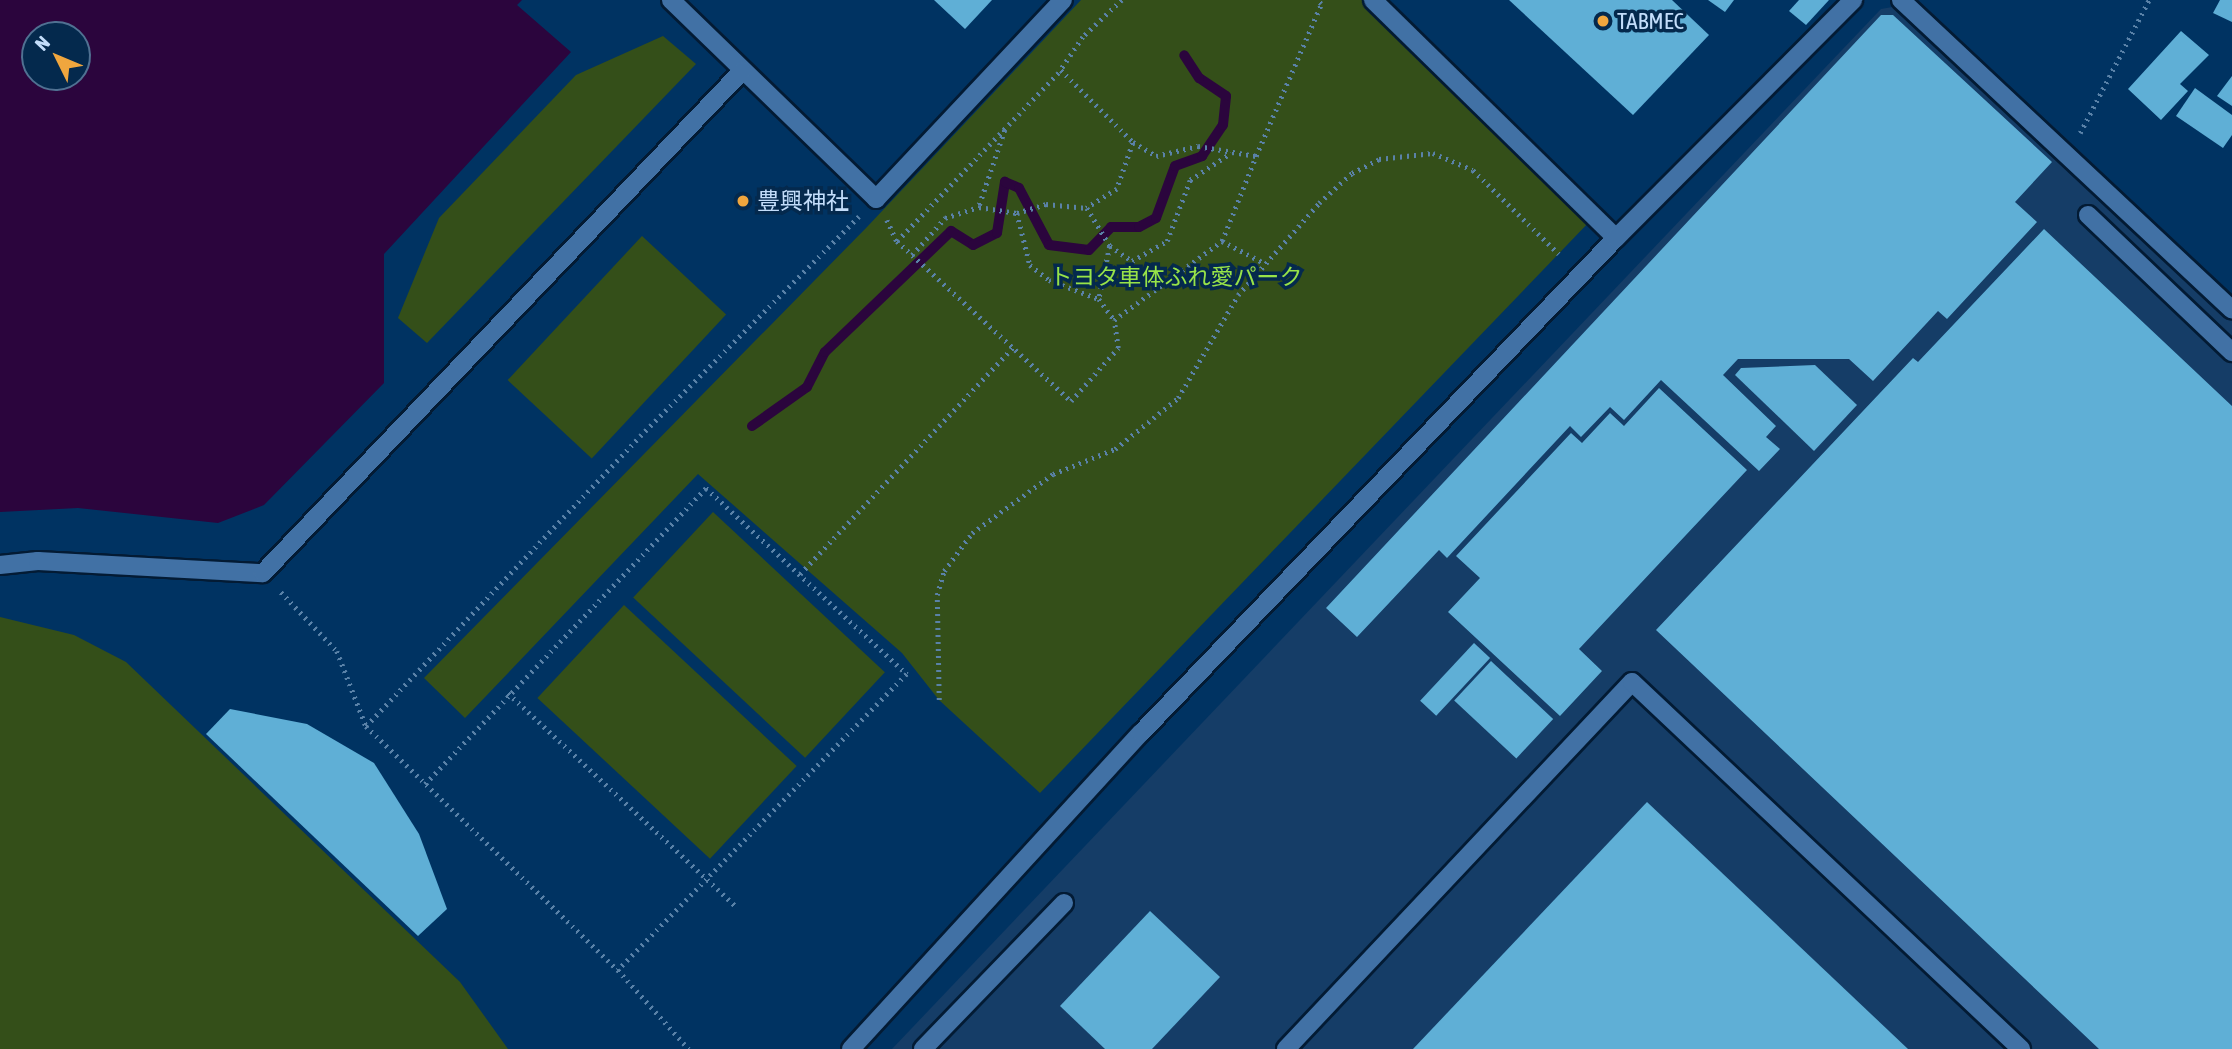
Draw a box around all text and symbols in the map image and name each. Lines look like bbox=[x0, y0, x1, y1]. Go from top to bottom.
place label: TABMEC bbox=[1617, 7, 1684, 35]
marker: TABMEC bbox=[1595, 13, 1611, 29]
north arrow bbox=[21, 21, 91, 91]
text: N bbox=[30, 31, 54, 55]
place label: 豊興神社 bbox=[757, 187, 849, 215]
marker: 豊興神社 bbox=[735, 193, 751, 209]
park label: トヨタ車体ふれ愛パーク bbox=[1050, 263, 1302, 291]

